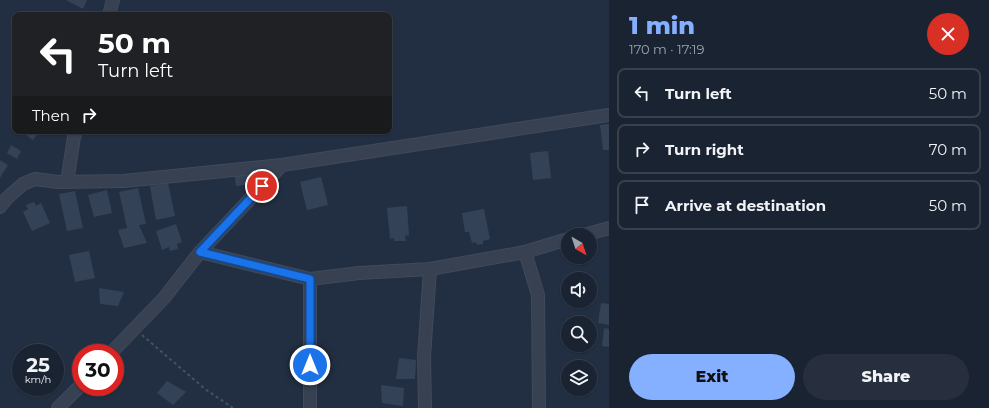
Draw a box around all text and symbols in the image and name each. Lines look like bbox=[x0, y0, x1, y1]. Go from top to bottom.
text: 1 min bbox=[629, 11, 695, 40]
button: close bbox=[927, 13, 969, 55]
text: 50 m bbox=[98, 26, 171, 60]
icon: left bbox=[32, 28, 84, 80]
text: 170 m · 17:19 bbox=[629, 41, 704, 57]
text: Turn left bbox=[98, 60, 173, 82]
icon: left bbox=[631, 82, 653, 104]
text: Turn left bbox=[665, 84, 732, 103]
text: 50 m bbox=[929, 84, 967, 103]
icon: right bbox=[78, 104, 100, 126]
text: Then bbox=[32, 106, 70, 125]
icon: right bbox=[631, 138, 653, 160]
text: Turn right bbox=[665, 140, 744, 159]
text: 70 m bbox=[929, 140, 967, 159]
pin bbox=[245, 169, 279, 203]
icon: arrive bbox=[251, 175, 273, 197]
icon: arrive bbox=[631, 194, 653, 216]
text: Arrive at destination bbox=[665, 196, 826, 215]
text: 50 m bbox=[929, 196, 967, 215]
north arrow bbox=[561, 228, 597, 264]
map controls bbox=[561, 228, 597, 396]
button: sound bbox=[561, 272, 597, 308]
button: search bbox=[561, 316, 597, 352]
speed limit sign: 30 bbox=[72, 344, 124, 396]
position arrow bbox=[289, 344, 331, 386]
text: 25 bbox=[26, 353, 50, 377]
button: Exit bbox=[629, 354, 795, 400]
button: Share bbox=[803, 354, 969, 400]
button: layers bbox=[561, 360, 597, 396]
text: km/h bbox=[25, 373, 51, 386]

